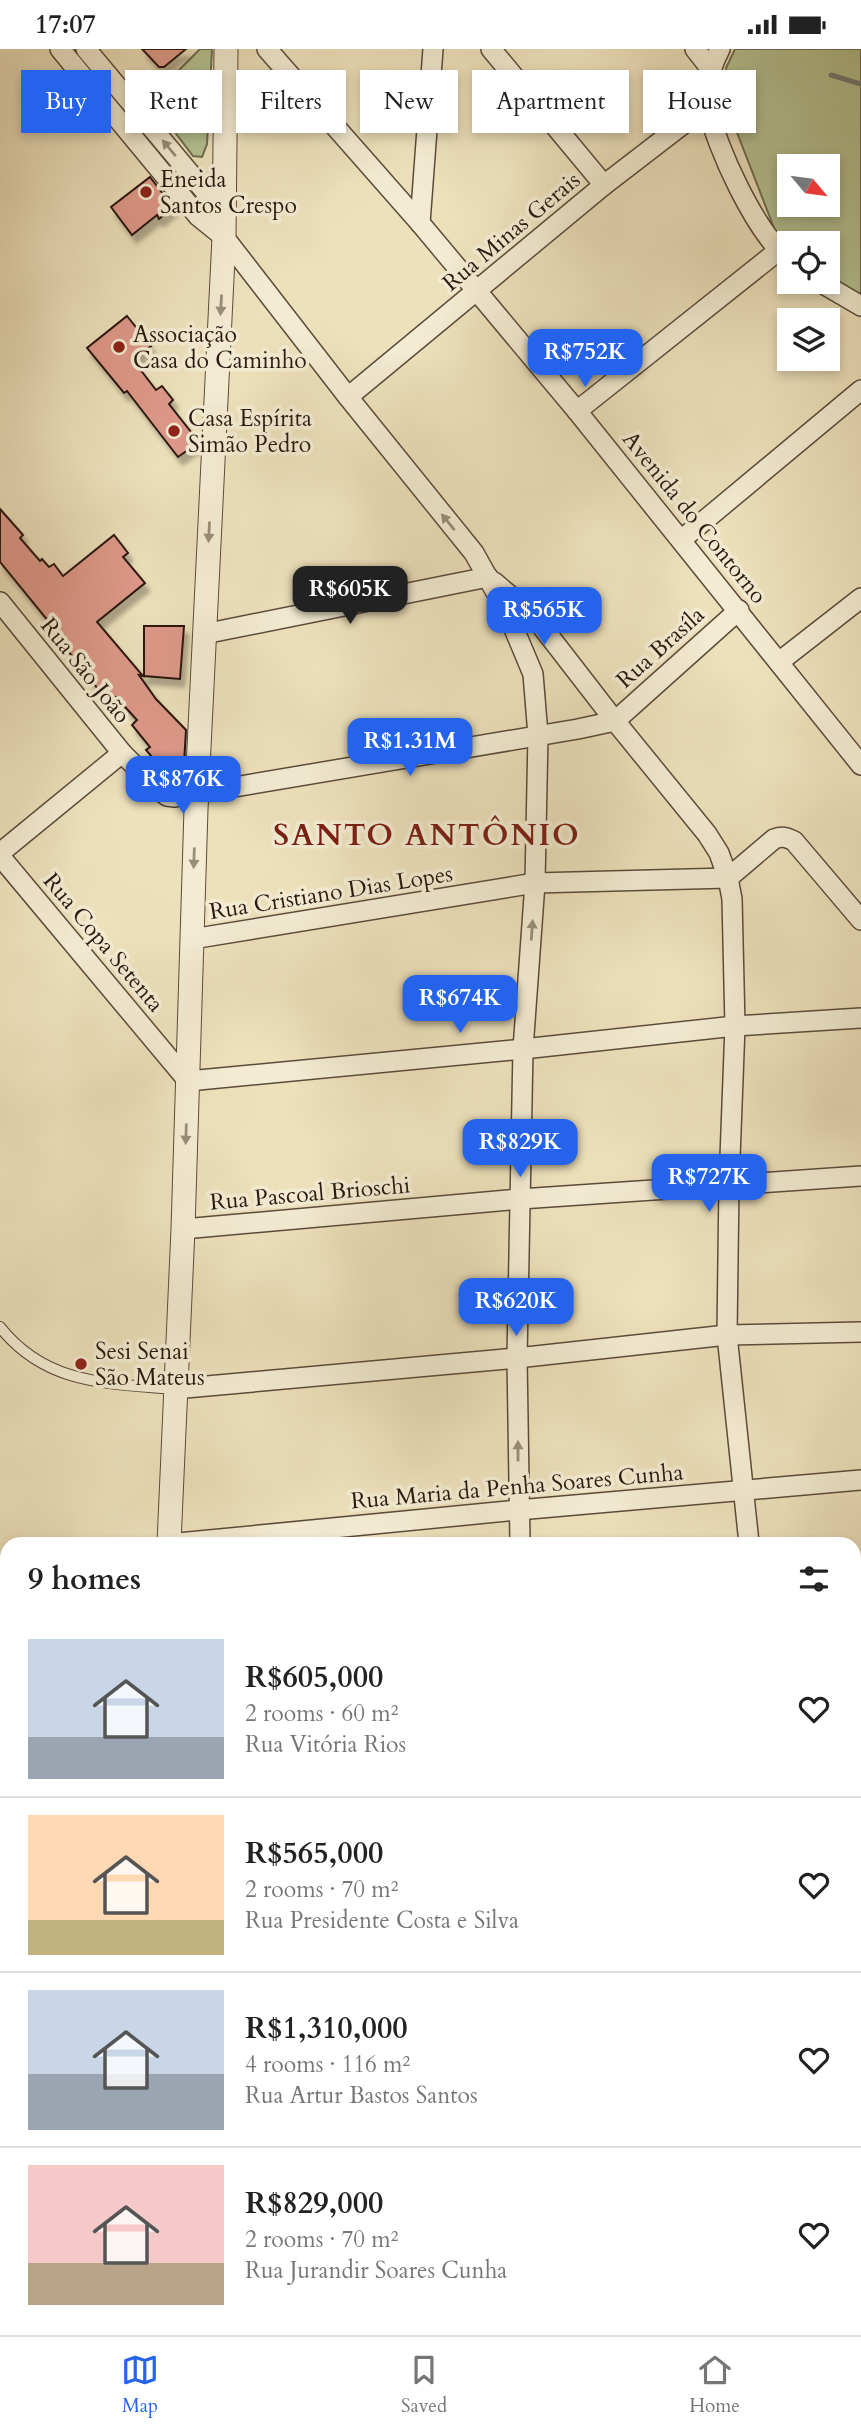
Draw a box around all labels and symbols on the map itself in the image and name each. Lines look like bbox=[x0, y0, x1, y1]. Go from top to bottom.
one-way arrow bbox=[162, 140, 177, 157]
north arrow bbox=[777, 154, 840, 217]
place label: Eneida Santos Crespo bbox=[160, 164, 297, 221]
street label: Rua Minas Gerais bbox=[436, 165, 587, 298]
marker: Eneida Santos Crespo bbox=[138, 184, 154, 200]
one-way arrow bbox=[215, 294, 226, 316]
place label: Associação Casa do Caminho bbox=[133, 319, 307, 376]
pin: R$752K bbox=[528, 329, 642, 389]
marker: Associação Casa do Caminho bbox=[111, 339, 127, 355]
place label: Casa Espírita Simão Pedro bbox=[188, 403, 312, 460]
marker: Casa Espírita Simão Pedro bbox=[166, 423, 182, 439]
street label: Avenida do Contorno bbox=[615, 424, 774, 610]
one-way arrow bbox=[441, 513, 456, 531]
one-way arrow bbox=[204, 522, 215, 544]
pin: R$605K bbox=[293, 567, 407, 626]
pin: R$565K bbox=[487, 587, 601, 647]
street label: Rua Brasíla bbox=[610, 599, 711, 695]
street label: Rua São João bbox=[33, 611, 138, 730]
pin: R$1.31M bbox=[345, 719, 475, 778]
pin: R$876K bbox=[126, 757, 240, 816]
district label: SANTO ANTÔNIO bbox=[273, 815, 581, 856]
one-way arrow bbox=[189, 847, 200, 869]
street label: Rua Cristiano Dias Lopes bbox=[207, 858, 455, 927]
street label: Rua Copa Setenta bbox=[36, 866, 171, 1019]
one-way arrow bbox=[527, 918, 538, 940]
pin: R$674K bbox=[403, 975, 517, 1035]
pin: R$829K bbox=[463, 1119, 577, 1179]
one-way arrow bbox=[181, 1123, 192, 1145]
pin: R$727K bbox=[652, 1155, 766, 1214]
street label: Rua Pascoal Brioschi bbox=[209, 1169, 412, 1218]
pin: R$620K bbox=[459, 1279, 573, 1338]
place label: Sesi Senai São Mateus bbox=[95, 1336, 205, 1393]
marker: Sesi Senai São Mateus bbox=[73, 1356, 89, 1372]
one-way arrow bbox=[512, 1440, 524, 1462]
street label: Rua Maria da Penha Soares Cunha bbox=[349, 1457, 685, 1516]

